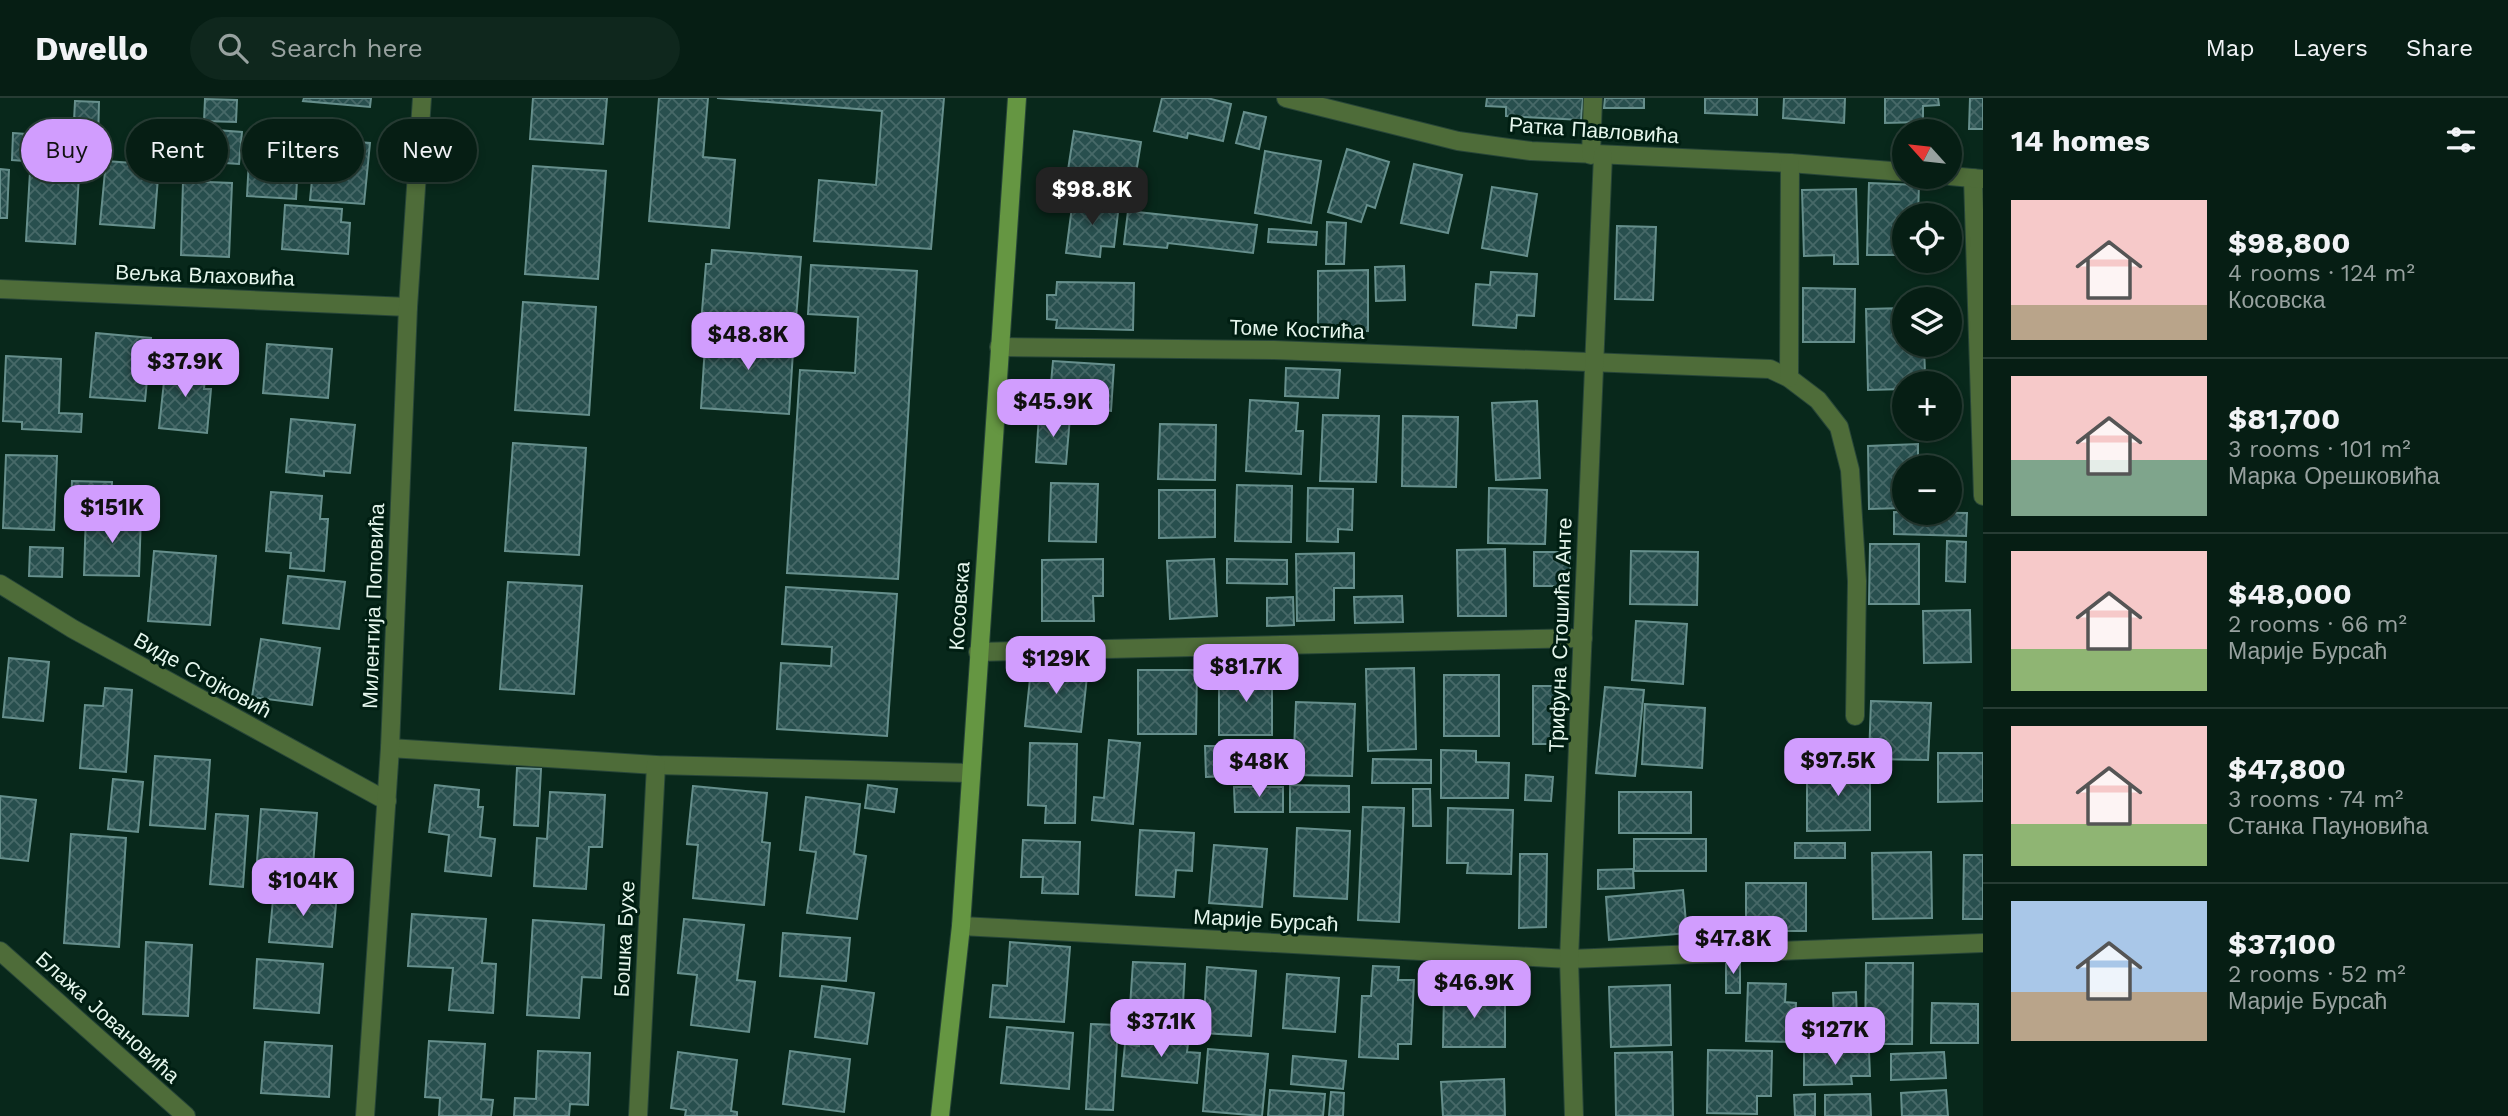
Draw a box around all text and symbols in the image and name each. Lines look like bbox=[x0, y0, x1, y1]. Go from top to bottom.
search box bbox=[190, 17, 680, 80]
text: Dwello bbox=[35, 29, 148, 68]
icon: search bbox=[214, 29, 252, 67]
text: Search here bbox=[270, 33, 423, 63]
text: Map bbox=[2206, 34, 2254, 62]
text: Layers bbox=[2292, 34, 2368, 62]
text: Share bbox=[2406, 34, 2473, 62]
street label: Ратка Павловића bbox=[1508, 112, 1680, 148]
chip: Buy bbox=[21, 119, 112, 182]
chip: Rent bbox=[126, 119, 228, 182]
chip: Filters bbox=[242, 119, 364, 182]
chip: New bbox=[378, 119, 477, 182]
north arrow bbox=[1892, 119, 1962, 189]
map controls bbox=[1892, 119, 1962, 525]
icon: filters bbox=[2442, 121, 2480, 159]
text: 14 homes bbox=[2011, 123, 2150, 158]
pin: $98.8K bbox=[1035, 167, 1149, 227]
text: $98.8K bbox=[1052, 176, 1132, 203]
button: locate bbox=[1892, 203, 1962, 273]
text: $98,800 bbox=[2228, 225, 2351, 260]
icon: home bbox=[2067, 228, 2151, 312]
street label: Вељка Влаховића bbox=[115, 259, 295, 291]
text: 4 rooms · 124 m² bbox=[2228, 260, 2415, 287]
button: layers bbox=[1892, 287, 1962, 357]
text: Косовска bbox=[2228, 287, 2326, 314]
pin: $48.8K bbox=[691, 313, 805, 372]
street label: Томе Костића bbox=[1229, 314, 1365, 344]
text: $48.8K bbox=[707, 321, 789, 348]
pin: $37.9K bbox=[128, 340, 242, 399]
text: $37.9K bbox=[147, 348, 223, 375]
button: + bbox=[1892, 371, 1962, 441]
pin: $45.9K bbox=[996, 380, 1110, 439]
text: $45.9K bbox=[1013, 388, 1093, 415]
text: $81,700 bbox=[2228, 401, 2340, 436]
icon: home bbox=[2067, 404, 2151, 488]
text: 3 rooms · 101 m² bbox=[2228, 436, 2411, 463]
button: − bbox=[1892, 455, 1962, 525]
text: Марка Орешковића bbox=[2228, 463, 2440, 490]
pin: $151K bbox=[63, 486, 161, 545]
text: $151K bbox=[80, 494, 144, 521]
street label: Милентија Поповића bbox=[357, 502, 389, 709]
street label: Трифуна Стошића Анте bbox=[1543, 517, 1577, 753]
street label: Косовска bbox=[943, 560, 975, 651]
text: $48,000 bbox=[2228, 576, 2352, 611]
icon: home bbox=[2067, 579, 2151, 663]
text: 2 rooms · 66 m² bbox=[2228, 611, 2407, 638]
street label: Виде Стојковић bbox=[130, 627, 276, 723]
pin: $129K bbox=[1007, 636, 1105, 696]
text: Марије Бурсаћ bbox=[2228, 638, 2387, 665]
pin: $81.7K bbox=[1189, 644, 1303, 704]
text: $129K bbox=[1022, 645, 1090, 672]
text: $81.7K bbox=[1209, 653, 1283, 680]
pin: $97.5K bbox=[1781, 738, 1895, 798]
pin: $48K bbox=[1218, 740, 1300, 799]
text: $97.5K bbox=[1800, 747, 1876, 774]
text: $48K bbox=[1229, 748, 1289, 775]
text: $47,800 bbox=[2228, 751, 2346, 786]
icon: home bbox=[2067, 754, 2151, 838]
text: 3 rooms · 74 m² bbox=[2228, 786, 2403, 813]
text: Станка Пауновића bbox=[2228, 813, 2428, 840]
pin: $104K bbox=[254, 858, 352, 918]
text: $104K bbox=[268, 867, 338, 894]
street label: Бошка Бухе bbox=[608, 880, 640, 998]
street label: Марије Бурсаћ bbox=[1193, 904, 1339, 936]
pin: $47.8K bbox=[1676, 916, 1790, 976]
text: $47.8K bbox=[1695, 925, 1771, 952]
text: $37,100 bbox=[2228, 926, 2336, 961]
icon: home bbox=[2067, 929, 2151, 1013]
street label: Блажа Јовановића bbox=[31, 946, 185, 1088]
pin: $46.9K bbox=[1417, 960, 1531, 1020]
text: 2 rooms · 52 m² bbox=[2228, 961, 2406, 988]
text: $46.9K bbox=[1434, 969, 1514, 996]
text: Марије Бурсаћ bbox=[2228, 988, 2387, 1015]
pin: $37.1K bbox=[1104, 1000, 1218, 1059]
pin: $127K bbox=[1786, 1007, 1884, 1067]
text: $37.1K bbox=[1126, 1008, 1196, 1035]
text: $127K bbox=[1801, 1016, 1869, 1043]

